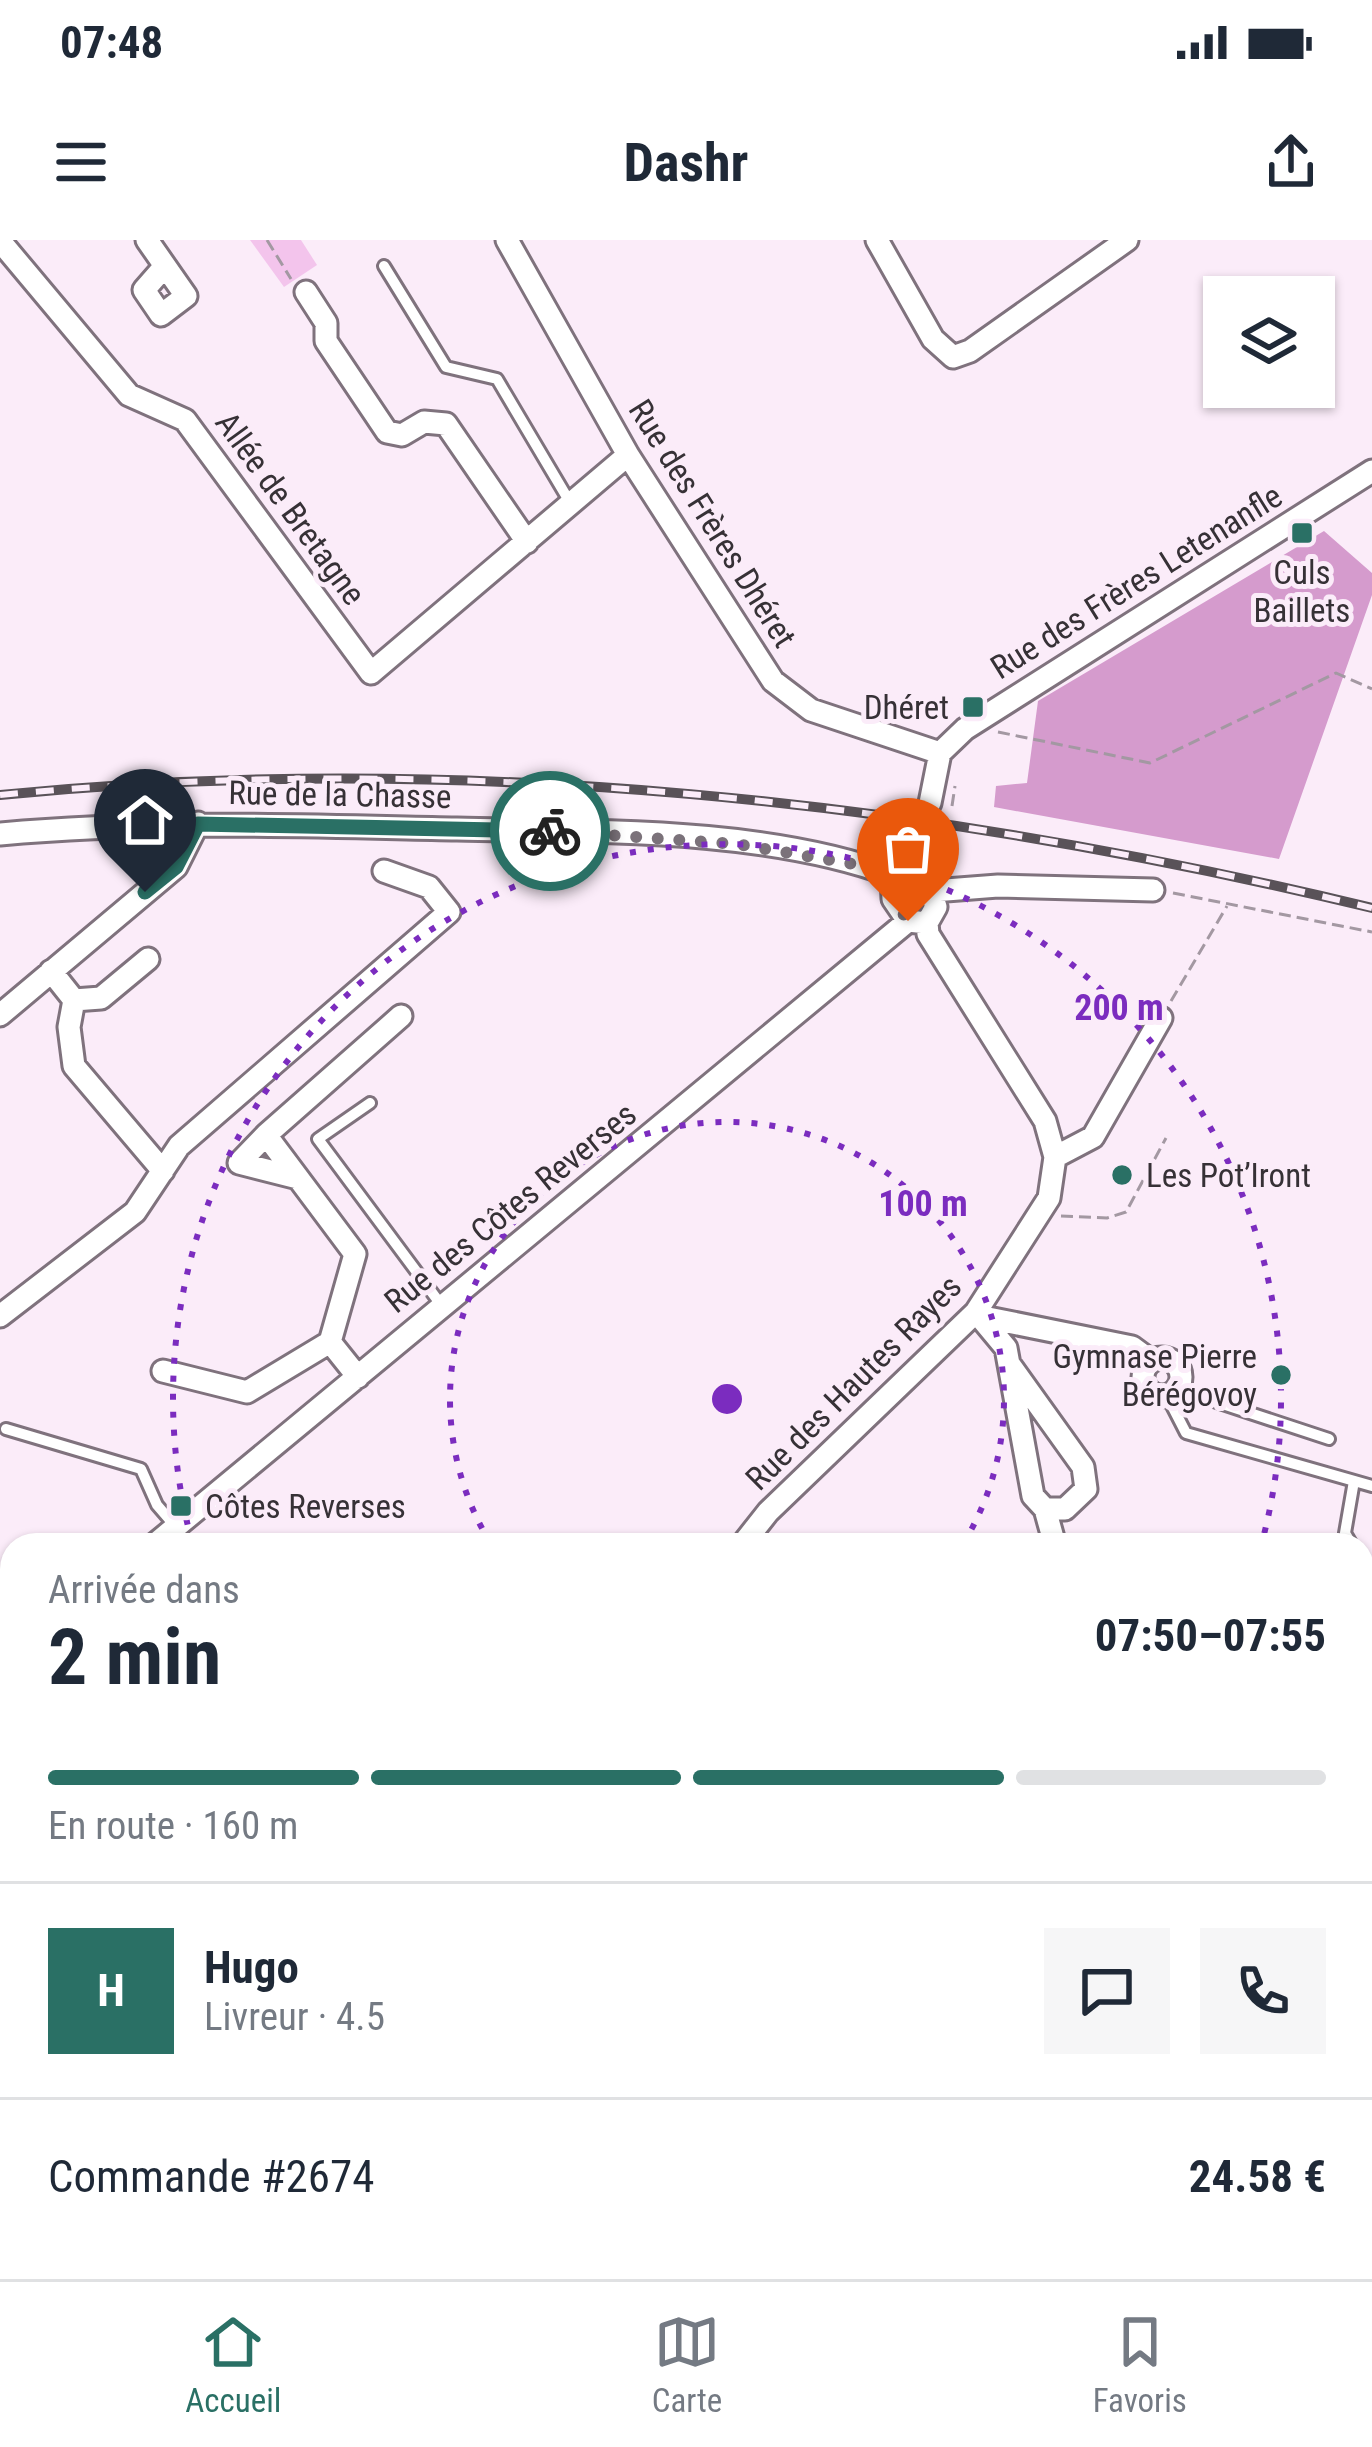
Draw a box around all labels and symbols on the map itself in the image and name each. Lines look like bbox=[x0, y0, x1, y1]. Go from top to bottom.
street label: Rue des Frères Dhéret bbox=[621, 392, 805, 654]
street label: Allée de Bretagne bbox=[208, 404, 374, 612]
street label: Rue des Frères Letenanfle bbox=[984, 476, 1289, 687]
marker: Culs Baillets bbox=[1289, 520, 1315, 546]
place label: Culs Baillets bbox=[1254, 553, 1350, 630]
place label: Dhéret bbox=[864, 688, 949, 727]
marker: Dhéret bbox=[960, 694, 986, 720]
pin bbox=[94, 769, 196, 892]
courier bbox=[490, 771, 610, 891]
street label: Rue de la Chasse bbox=[228, 773, 452, 816]
pin bbox=[857, 798, 959, 921]
text: 200 m bbox=[1074, 987, 1164, 1029]
street label: Rue des Côtes Reverses bbox=[377, 1094, 644, 1321]
place label: Les Pot’Iront bbox=[1146, 1156, 1311, 1195]
marker: Les Pot’Iront bbox=[1109, 1162, 1135, 1188]
text: 100 m bbox=[878, 1183, 968, 1225]
street label: Rue des Hautes Rayes bbox=[738, 1267, 969, 1498]
place label: Gymnase Pierre Bérégovoy bbox=[1052, 1337, 1257, 1414]
marker: Gymnase Pierre Bérégovoy bbox=[1268, 1362, 1294, 1388]
centre of rings bbox=[706, 1378, 748, 1420]
place label: Côtes Reverses bbox=[205, 1487, 406, 1526]
marker: Côtes Reverses bbox=[168, 1493, 194, 1519]

